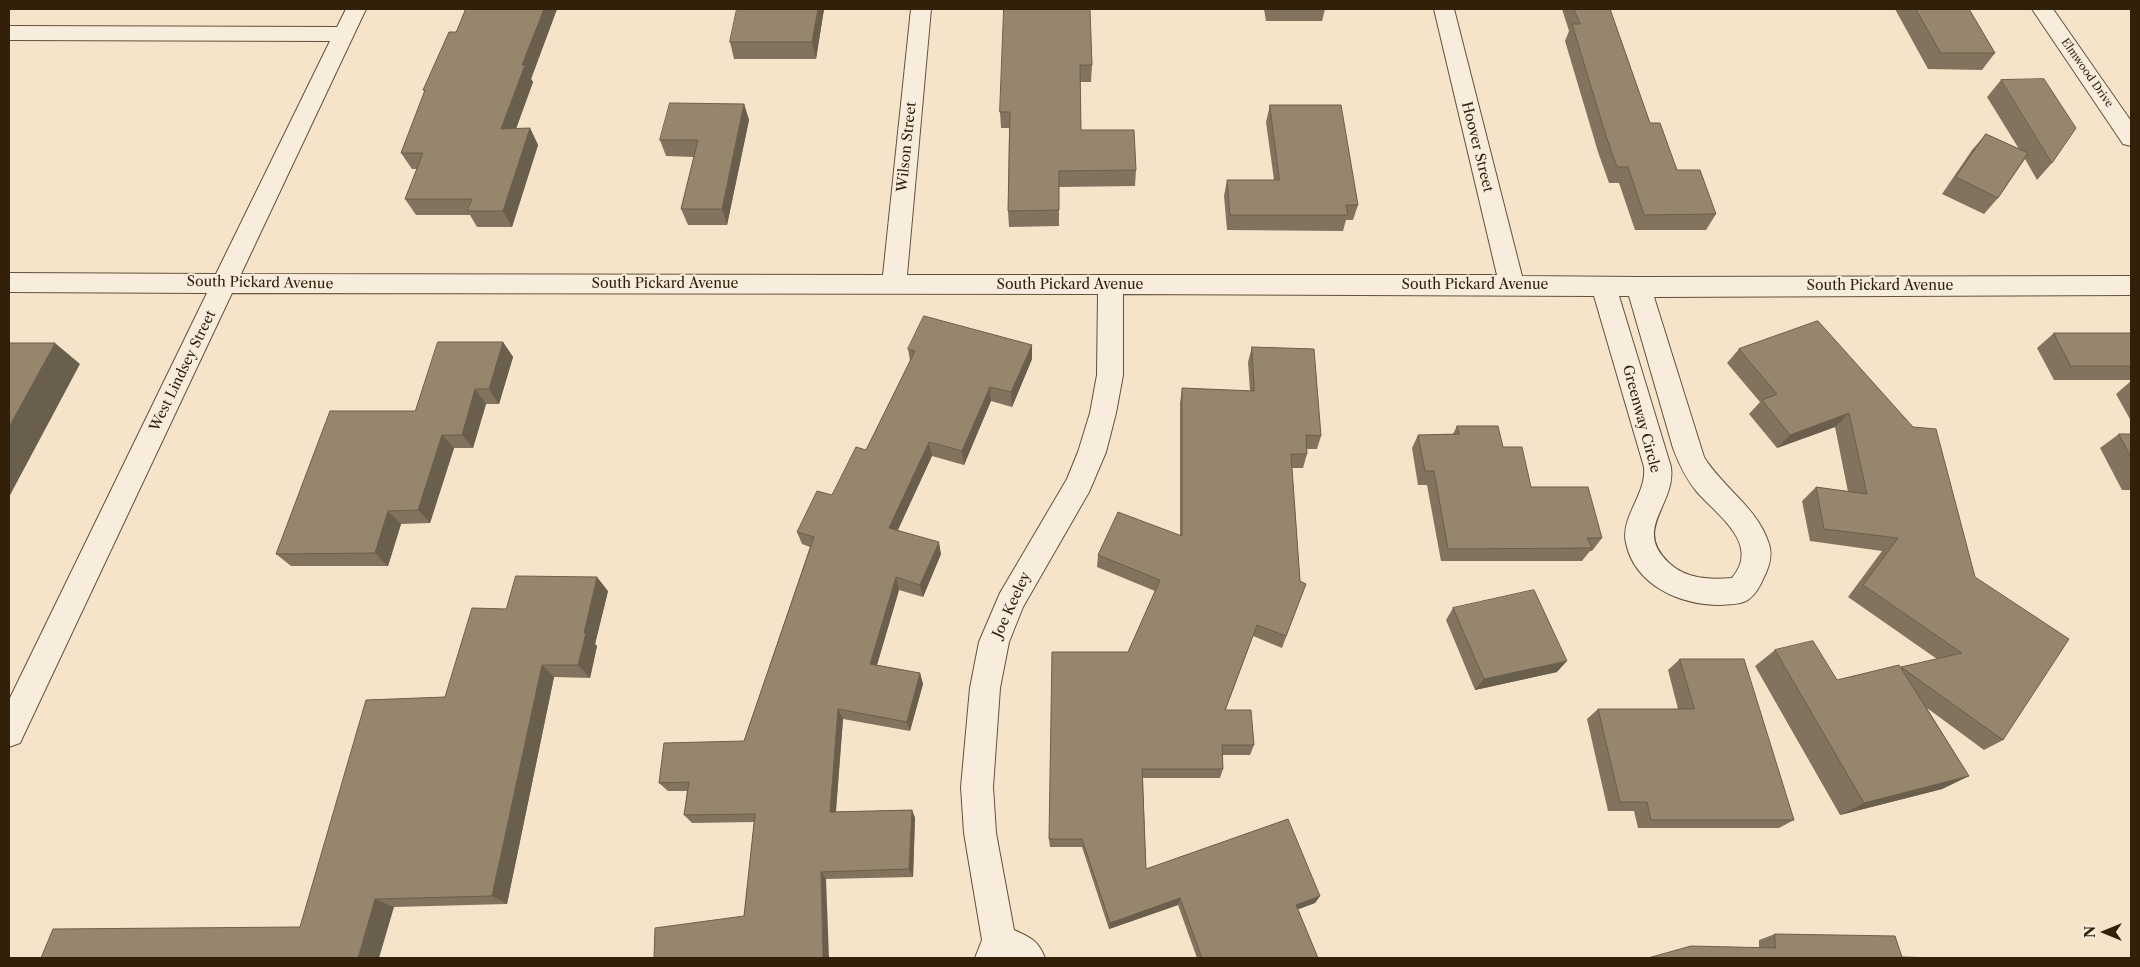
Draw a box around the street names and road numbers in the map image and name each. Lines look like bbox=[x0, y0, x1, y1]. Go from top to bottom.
street label: Elmwood Drive bbox=[2058, 36, 2116, 110]
street label: Hoover Street bbox=[1458, 100, 1496, 194]
street label: Wilson Street bbox=[894, 101, 920, 193]
street label: South Pickard Avenue bbox=[186, 273, 334, 293]
street label: South Pickard Avenue bbox=[592, 276, 738, 292]
street label: South Pickard Avenue bbox=[997, 277, 1143, 293]
street label: South Pickard Avenue bbox=[1402, 277, 1548, 293]
street label: South Pickard Avenue bbox=[1807, 278, 1953, 294]
street label: West Lindsey Street bbox=[146, 308, 220, 434]
street label: Greenway Circle bbox=[1619, 363, 1663, 475]
street label: Joe Keeley bbox=[989, 569, 1035, 641]

